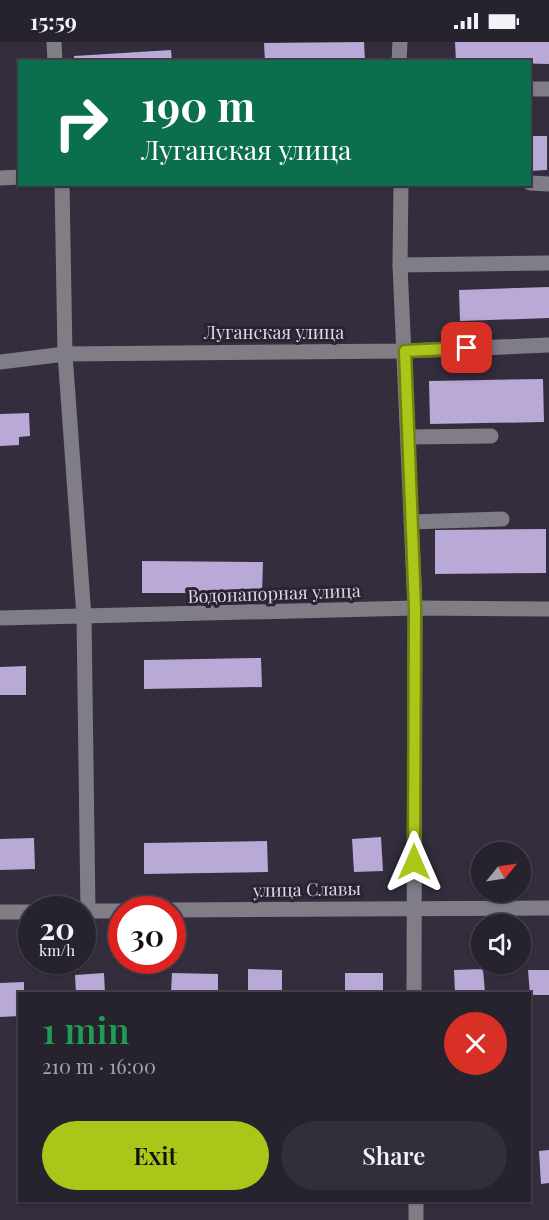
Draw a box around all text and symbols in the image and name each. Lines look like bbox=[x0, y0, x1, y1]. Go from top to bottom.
text: 15:59 bbox=[30, 6, 77, 36]
text: 190 m bbox=[141, 77, 255, 133]
icon: right bbox=[42, 84, 120, 162]
text: Луганская улица bbox=[141, 131, 351, 167]
street label: Луганская улица bbox=[203, 320, 344, 344]
pin bbox=[441, 322, 492, 373]
icon: arrive bbox=[450, 331, 483, 364]
street label: Водонапорная улица bbox=[187, 578, 361, 608]
position arrow bbox=[382, 830, 446, 894]
north arrow bbox=[471, 842, 531, 902]
map controls bbox=[471, 842, 531, 974]
street label: улица Славы bbox=[252, 876, 362, 902]
speed limit sign: 30 bbox=[108, 896, 186, 974]
text: 20 bbox=[39, 908, 75, 948]
button: sound bbox=[471, 914, 531, 974]
text: km/h bbox=[39, 940, 75, 960]
text: 1 min bbox=[42, 1005, 130, 1053]
button: close bbox=[444, 1012, 507, 1075]
text: 210 m · 16:00 bbox=[42, 1052, 156, 1079]
button: Exit bbox=[42, 1121, 269, 1190]
button: Share bbox=[281, 1121, 507, 1190]

